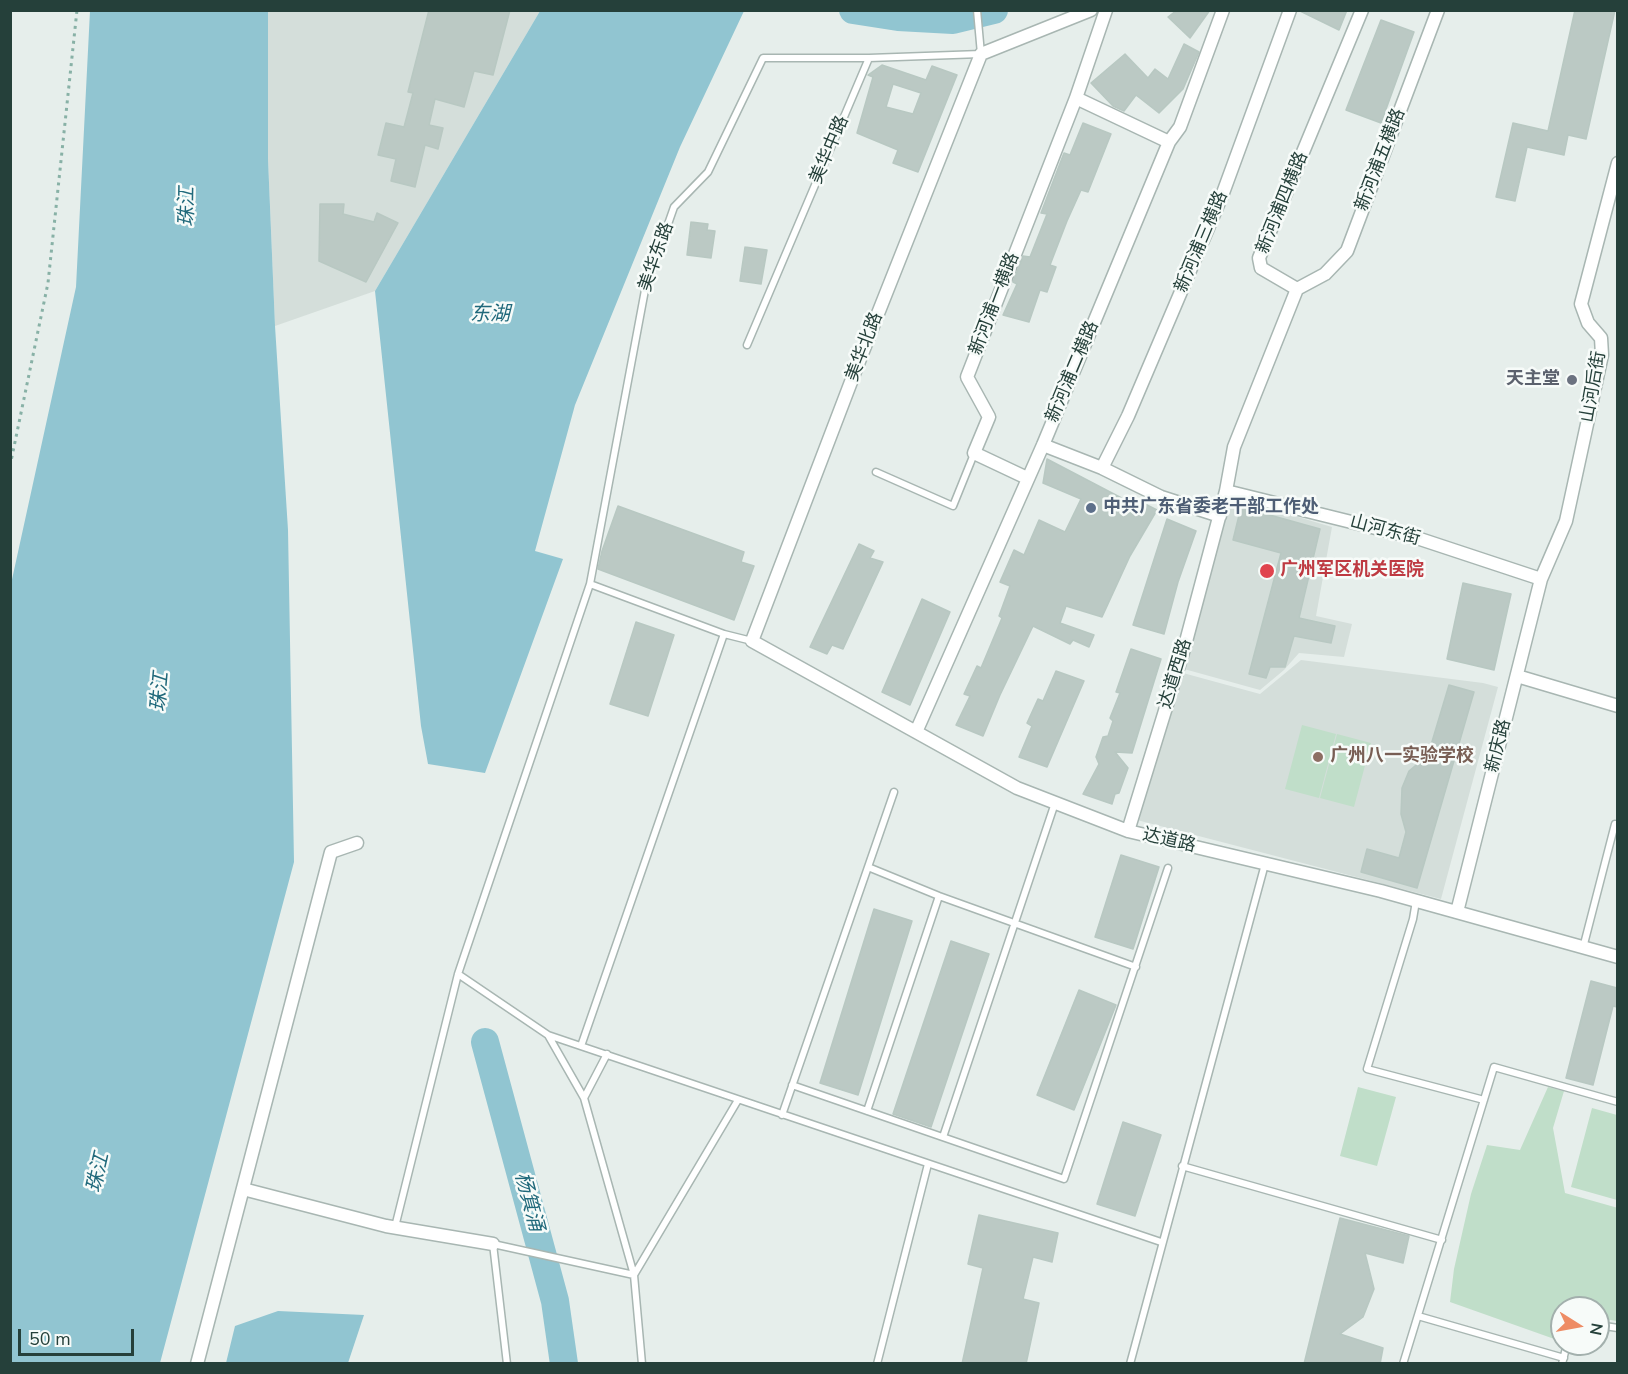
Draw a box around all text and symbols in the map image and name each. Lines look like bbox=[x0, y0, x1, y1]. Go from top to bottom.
street label: 新河浦五横路 bbox=[1352, 106, 1410, 214]
street label: 美华中路 bbox=[806, 113, 854, 187]
street label: 新河浦四横路 bbox=[1253, 149, 1313, 257]
water label: 珠江 bbox=[176, 187, 200, 227]
street label: 新河浦三横路 bbox=[1171, 188, 1233, 296]
street label: 美华东路 bbox=[635, 219, 679, 295]
street label: 新河浦一横路 bbox=[966, 250, 1024, 358]
water label: 东湖 bbox=[470, 303, 510, 327]
street label: 美华北路 bbox=[842, 310, 888, 384]
street label: 新河浦二横路 bbox=[1042, 318, 1104, 426]
street label: 山河后街 bbox=[1577, 350, 1611, 424]
place label: 天主堂 bbox=[1506, 369, 1560, 391]
marker: 天主堂 bbox=[1565, 373, 1579, 387]
place label: 中共广东省委老干部工作处 bbox=[1103, 497, 1319, 519]
marker: 中共广东省委老干部工作处 bbox=[1084, 501, 1098, 515]
street label: 山河东街 bbox=[1347, 511, 1423, 551]
place label: 广州军区机关医院 bbox=[1280, 560, 1424, 582]
marker: 广州军区机关医院 bbox=[1258, 562, 1276, 580]
street label: 达道西路 bbox=[1155, 636, 1197, 712]
water label: 珠江 bbox=[147, 671, 175, 713]
street label: 新庆路 bbox=[1482, 717, 1516, 775]
place label: 广州八一实验学校 bbox=[1330, 746, 1474, 768]
marker: 广州八一实验学校 bbox=[1311, 750, 1325, 764]
street label: 达道路 bbox=[1140, 824, 1198, 858]
water label: 珠江 bbox=[83, 1151, 115, 1195]
water label: 杨箕涌 bbox=[509, 1170, 547, 1234]
north arrow bbox=[1550, 1296, 1610, 1356]
scale bar bbox=[21, 1317, 136, 1355]
text: N bbox=[1584, 1321, 1608, 1337]
text: 50 m bbox=[29, 1327, 71, 1351]

